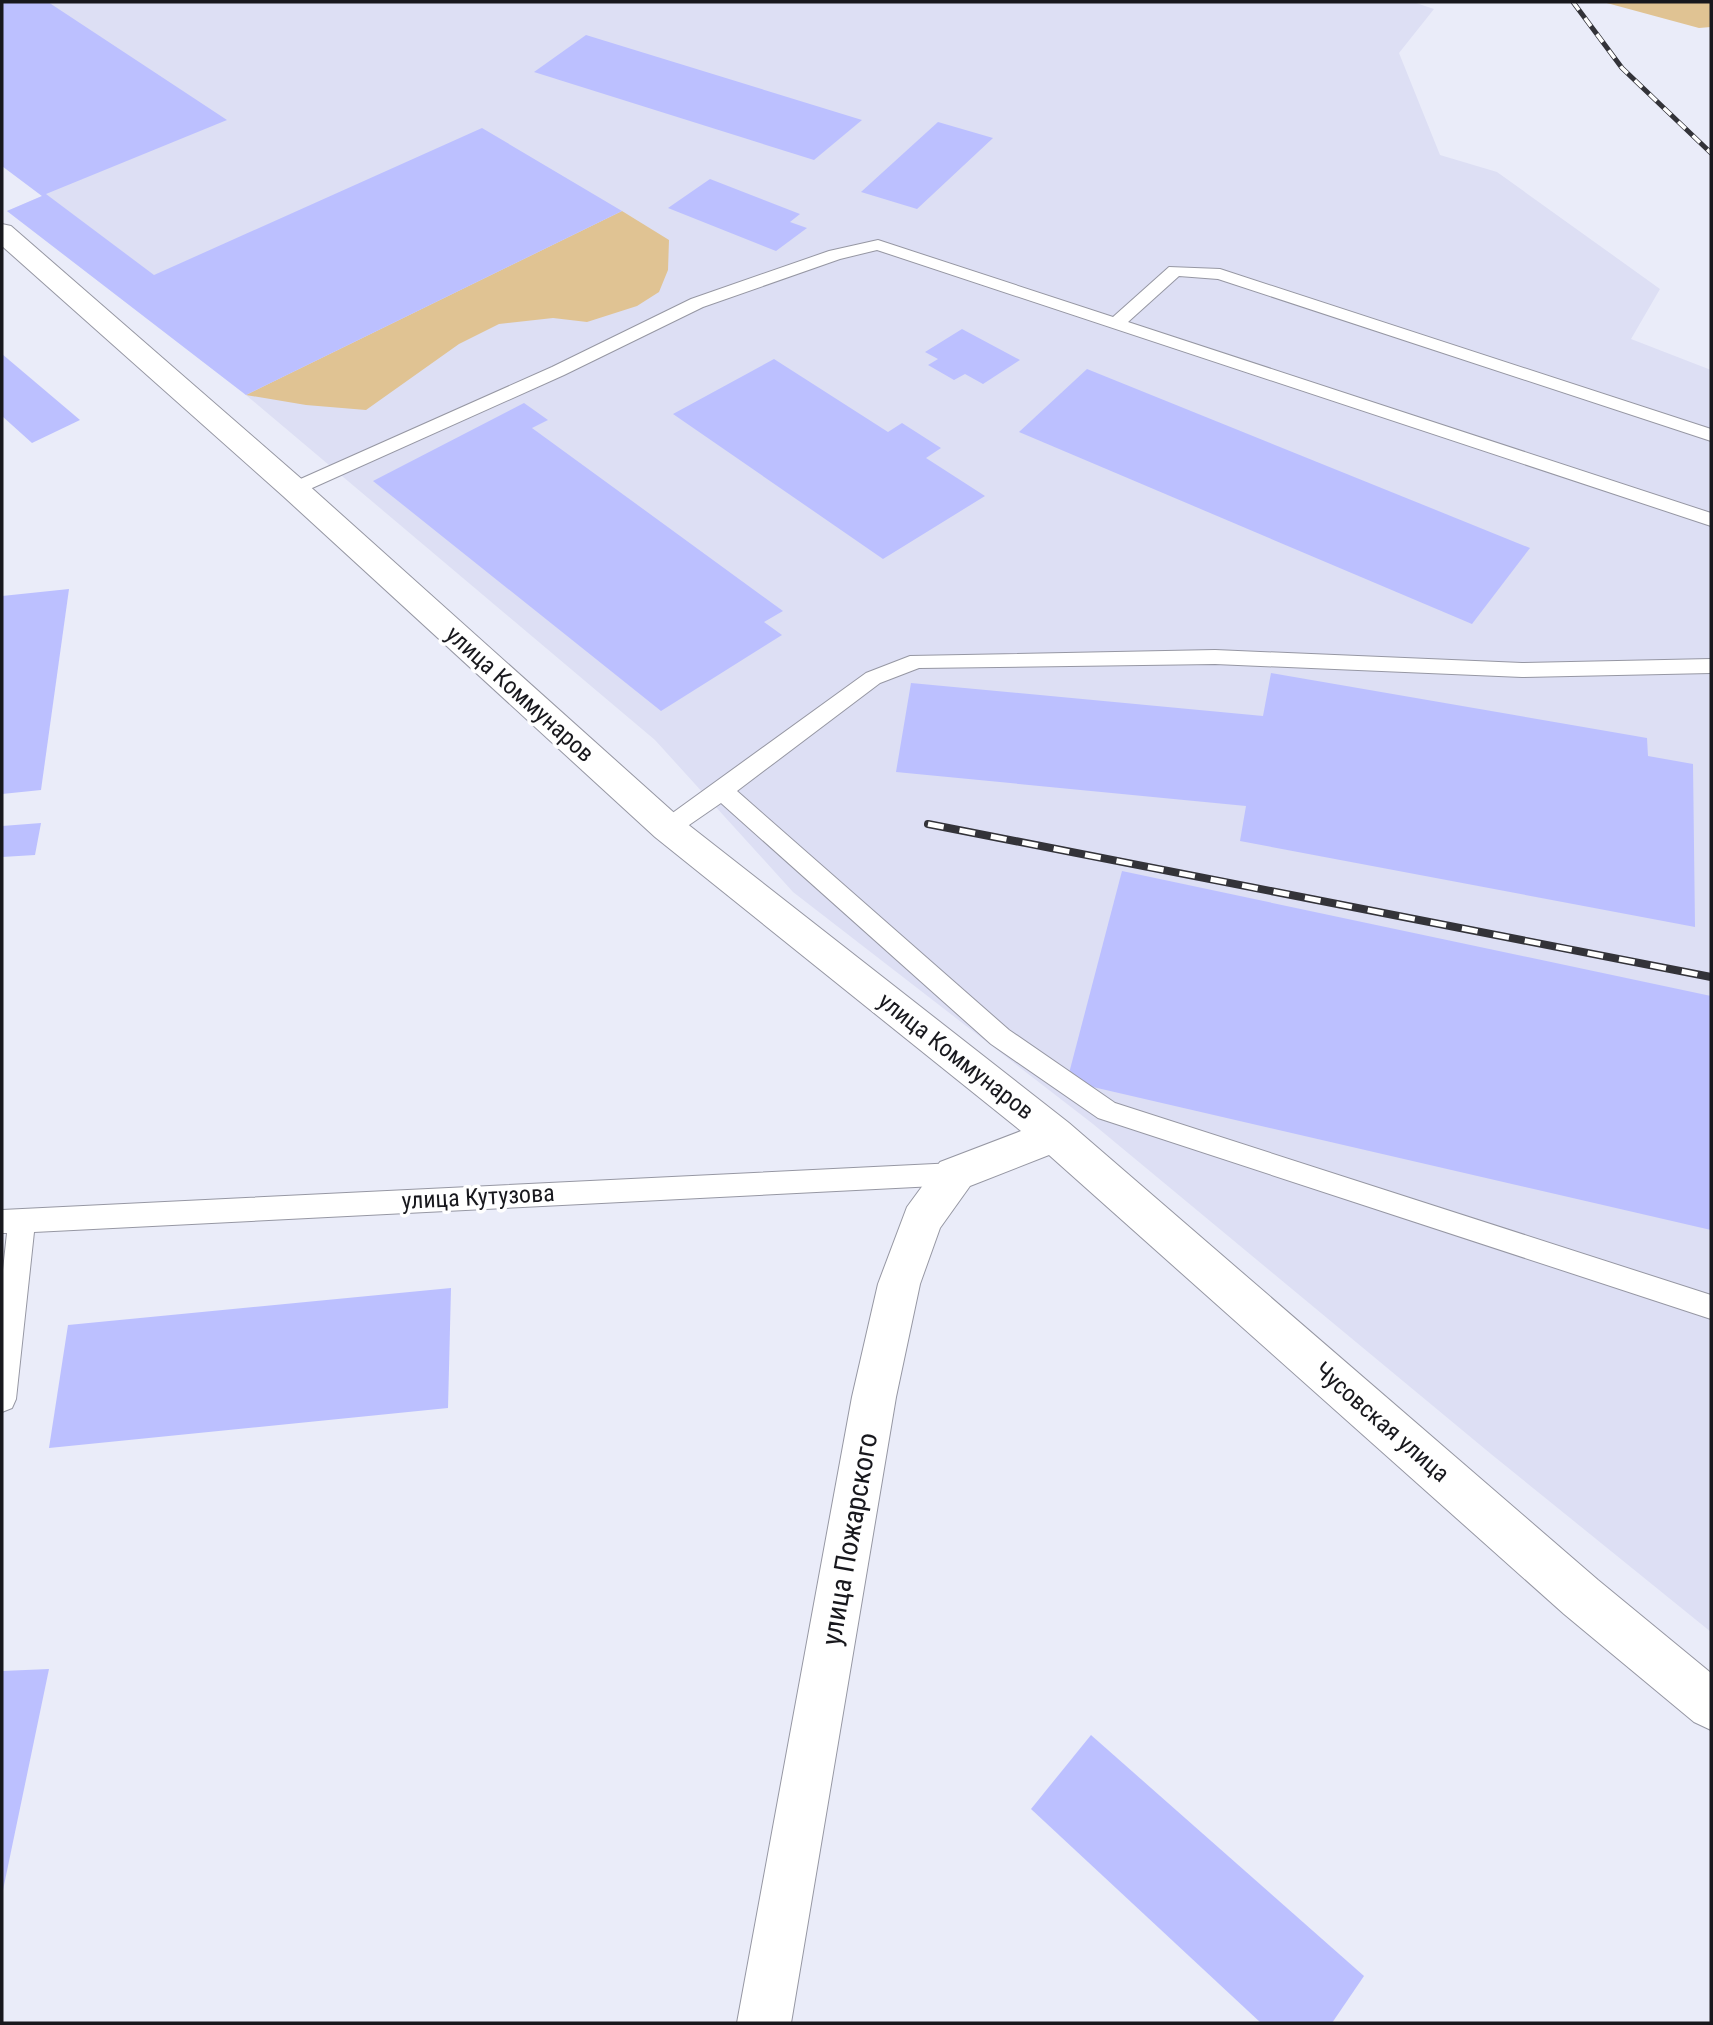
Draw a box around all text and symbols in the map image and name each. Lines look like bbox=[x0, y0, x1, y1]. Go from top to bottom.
street label: улица Коммунаров bbox=[440, 620, 600, 768]
street label: улица Коммунаров bbox=[873, 987, 1039, 1125]
street label: улица Кутузова bbox=[401, 1179, 555, 1215]
street label: Чусовская улица bbox=[1309, 1356, 1455, 1488]
street label: улица Пожарского bbox=[815, 1430, 884, 1648]

